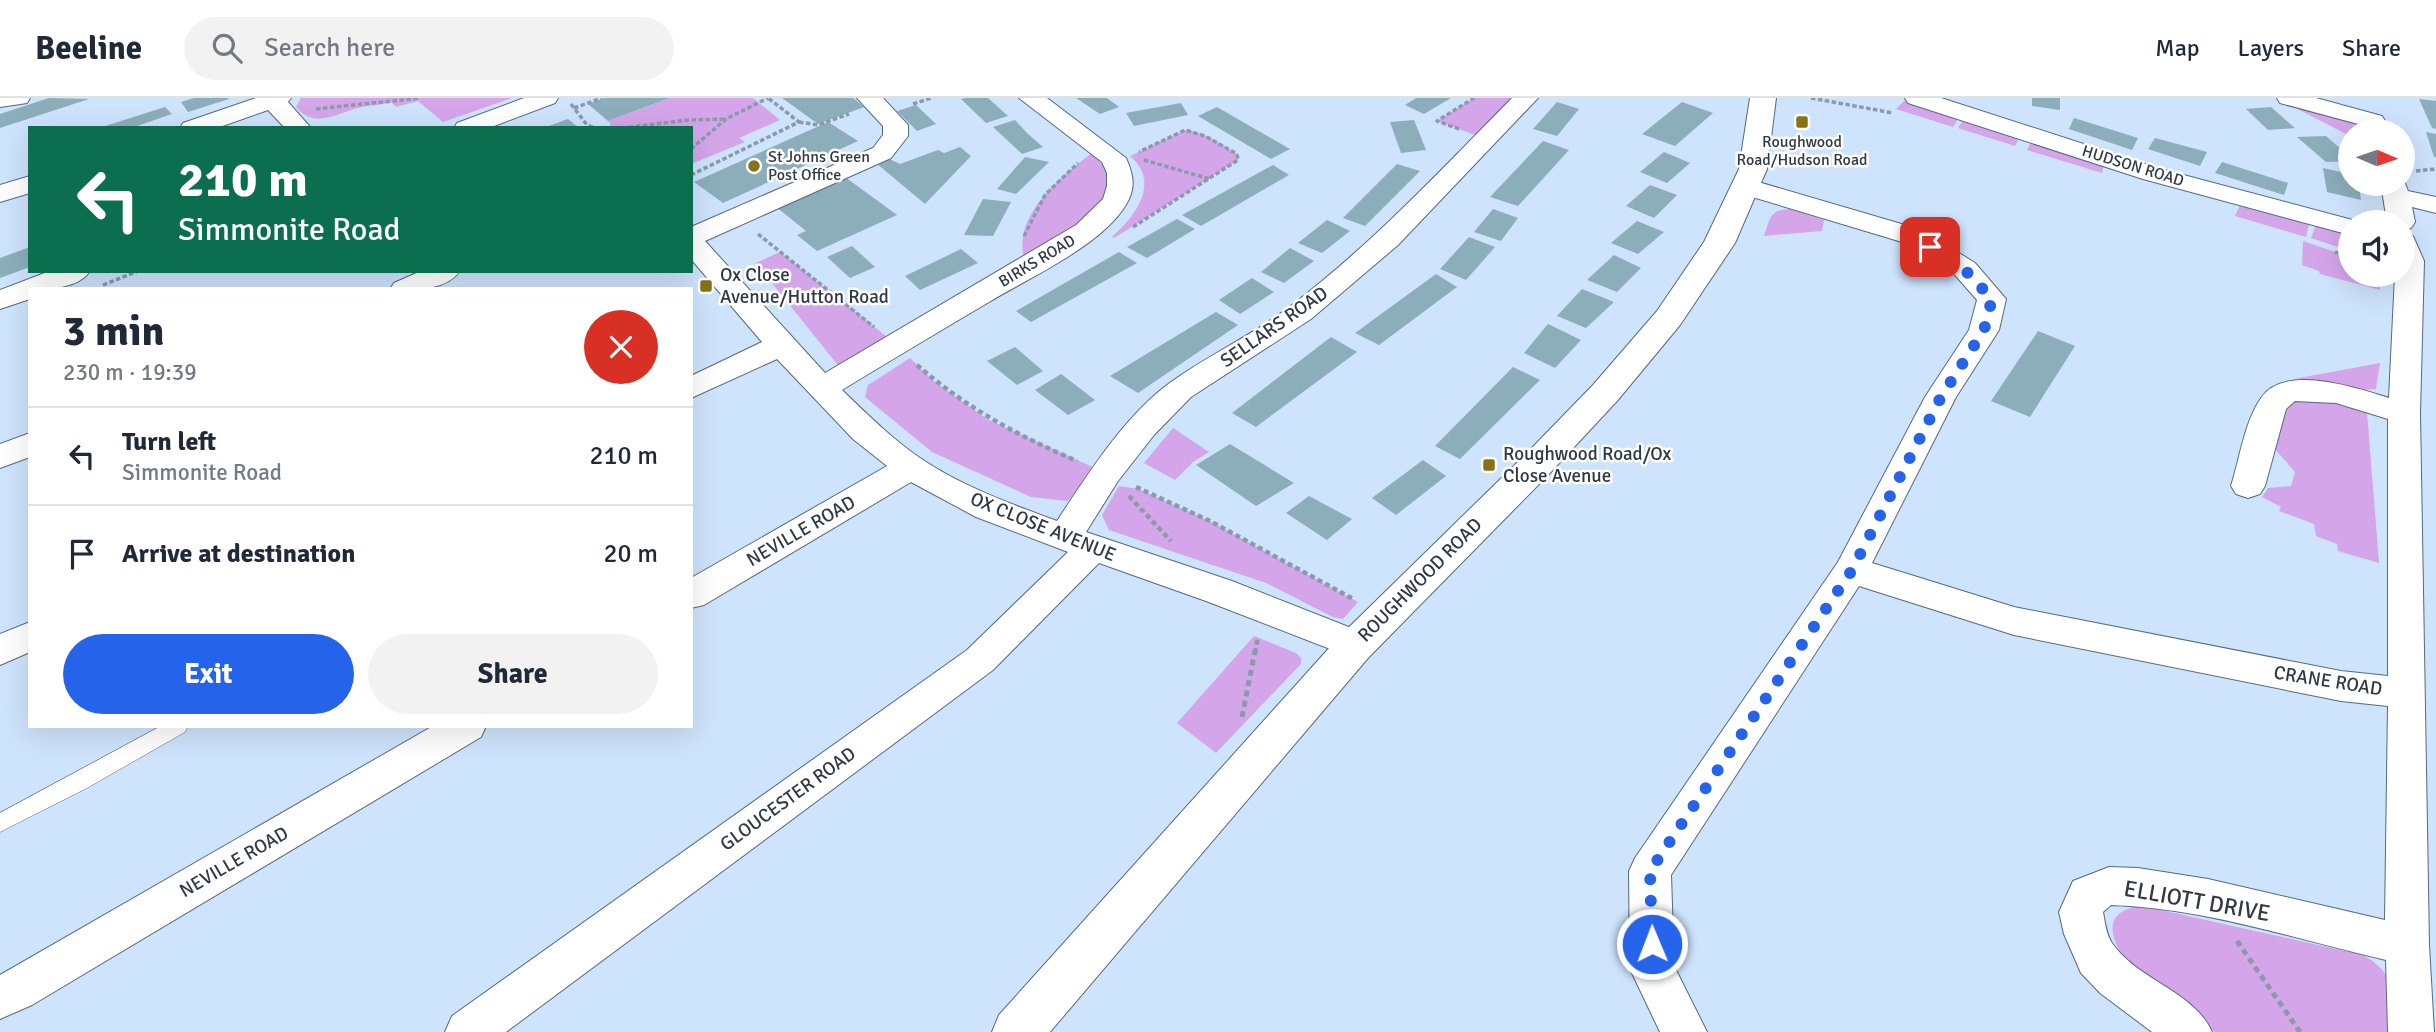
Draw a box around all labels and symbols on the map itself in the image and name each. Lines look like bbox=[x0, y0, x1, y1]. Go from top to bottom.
marker: Roughwood Road/Hudson Road bbox=[1794, 114, 1810, 130]
north arrow bbox=[2338, 119, 2415, 196]
place label: Roughwood Road/Hudson Road bbox=[1737, 132, 1867, 170]
street label: HUDSON ROAD bbox=[2080, 141, 2186, 191]
place label: St Johns Green Post Office bbox=[768, 147, 870, 185]
marker: St Johns Green Post Office bbox=[746, 158, 762, 174]
pin bbox=[1900, 217, 1960, 277]
street label: BIRKS ROAD bbox=[995, 230, 1079, 292]
place label: Ox Close Avenue/Hutton Road bbox=[720, 263, 889, 309]
marker: Ox Close Avenue/Hutton Road bbox=[698, 278, 714, 294]
street label: SELLARS ROAD bbox=[1216, 281, 1332, 373]
place label: Roughwood Road/Ox Close Avenue bbox=[1503, 442, 1671, 488]
marker: Roughwood Road/Ox Close Avenue bbox=[1481, 457, 1497, 473]
street label: OX CLOSE AVENUE bbox=[967, 487, 1119, 567]
street label: NEVILLE ROAD bbox=[742, 490, 860, 572]
street label: ROUGHWOOD ROAD bbox=[1353, 513, 1487, 647]
street label: CRANE ROAD bbox=[2272, 661, 2384, 701]
street label: GLOUCESTER ROAD bbox=[715, 742, 861, 856]
street label: NEVILLE ROAD bbox=[175, 821, 293, 903]
street label: ELLIOTT DRIVE bbox=[2122, 874, 2272, 928]
position arrow bbox=[1615, 907, 1689, 981]

